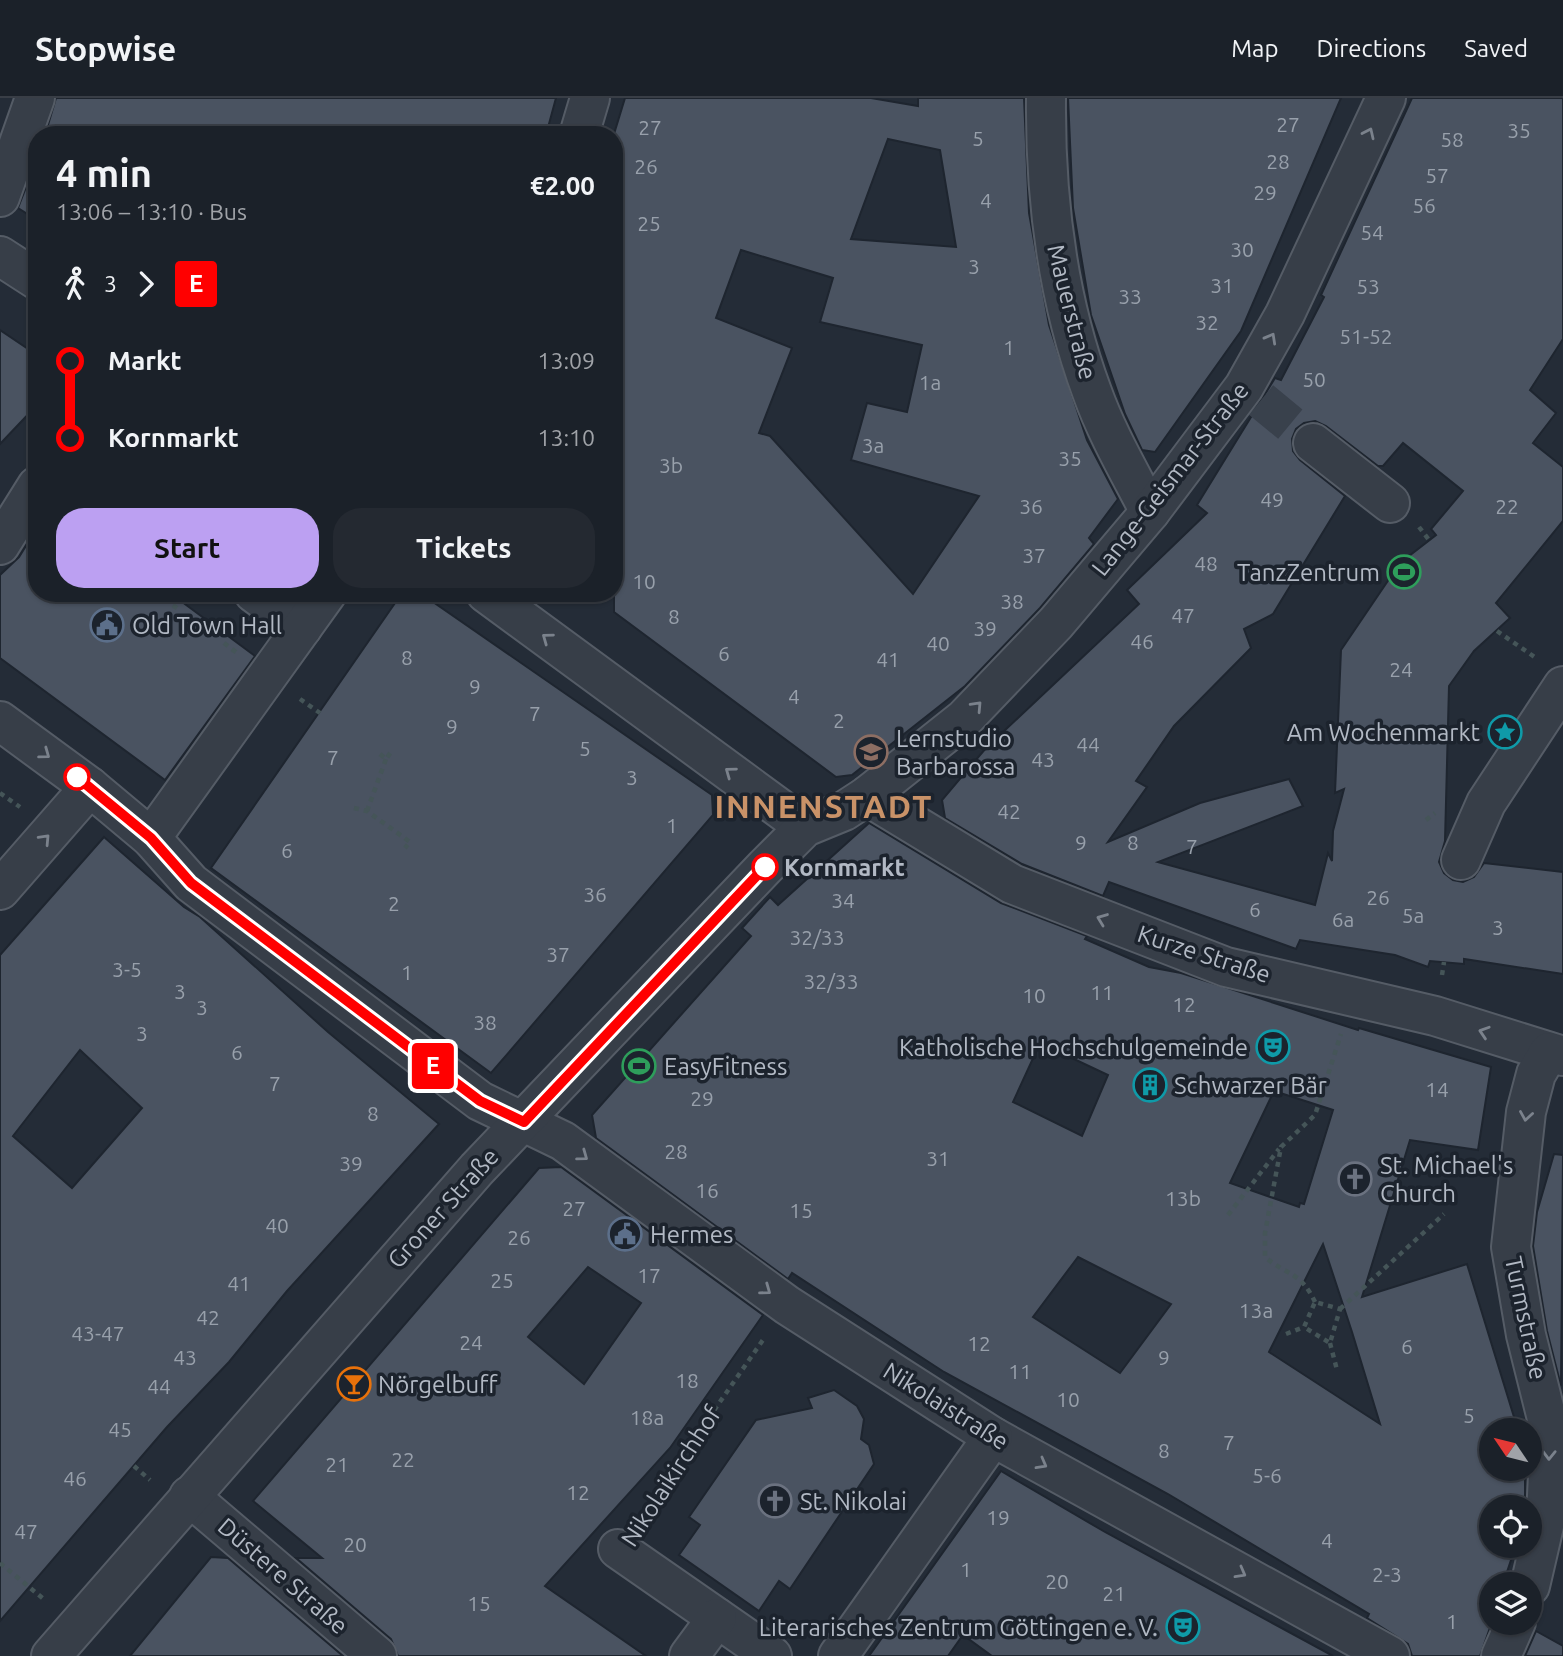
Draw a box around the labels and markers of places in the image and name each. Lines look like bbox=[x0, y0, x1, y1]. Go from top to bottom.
sports icon: TanzZentrum bbox=[1385, 553, 1423, 591]
place label: TanzZentrum bbox=[1237, 559, 1380, 586]
public building icon: Old Town Hall bbox=[88, 606, 126, 644]
place label: Old Town Hall bbox=[132, 612, 282, 639]
place icon: Am Wochenmarkt bbox=[1486, 713, 1524, 751]
place label: Am Wochenmarkt bbox=[1287, 719, 1481, 746]
place label: Lernstudio Barbarossa bbox=[896, 725, 1015, 780]
school or university icon: Lernstudio Barbarossa bbox=[852, 733, 890, 771]
unlabelled marker bbox=[64, 764, 90, 790]
marker: Kornmarkt bbox=[752, 854, 778, 880]
place label: Kornmarkt bbox=[784, 854, 905, 881]
theatre icon: Katholische Hochschulgemeinde bbox=[1254, 1028, 1292, 1066]
place label: Katholische Hochschulgemeinde bbox=[899, 1034, 1248, 1061]
sports icon: EasyFitness bbox=[620, 1047, 658, 1085]
place label: EasyFitness bbox=[664, 1053, 787, 1080]
building icon: Schwarzer Bär bbox=[1131, 1066, 1169, 1104]
place label: Schwarzer Bär bbox=[1174, 1072, 1327, 1099]
place label: St. Michael's Church bbox=[1380, 1152, 1513, 1207]
church icon: St. Michael's Church bbox=[1336, 1160, 1374, 1198]
public building icon: Hermes bbox=[606, 1215, 644, 1253]
place label: Hermes bbox=[650, 1221, 733, 1248]
bar icon: Nörgelbuff bbox=[335, 1365, 373, 1403]
place label: Nörgelbuff bbox=[378, 1371, 498, 1398]
church icon: St. Nikolai bbox=[756, 1482, 794, 1520]
place label: St. Nikolai bbox=[800, 1488, 907, 1515]
theatre icon: Literarisches Zentrum Göttingen e. V. bbox=[1164, 1608, 1202, 1646]
place label: Literarisches Zentrum Göttingen e. V. bbox=[759, 1614, 1158, 1641]

